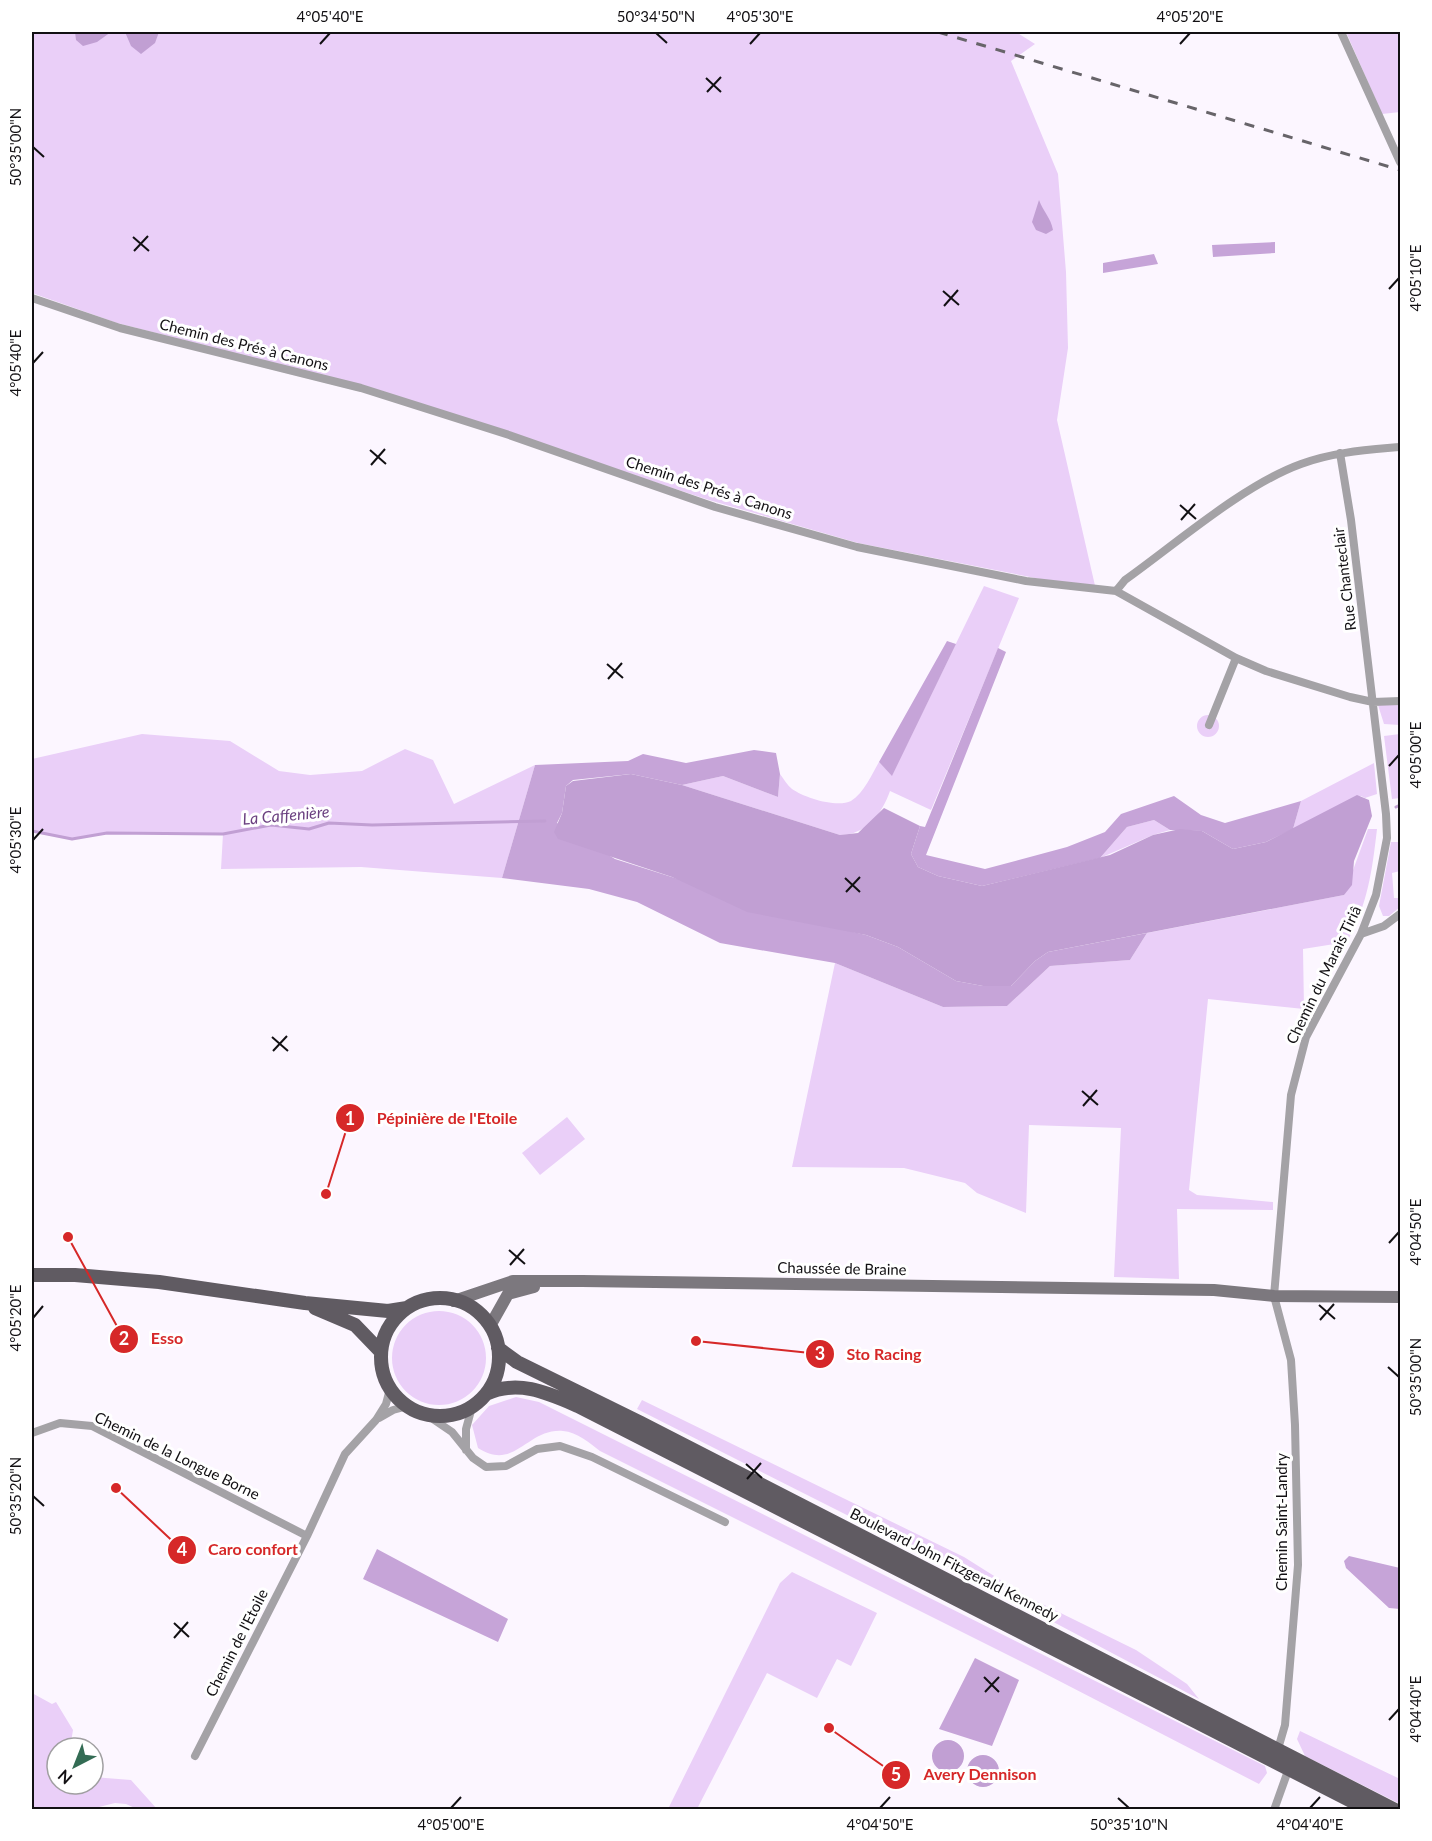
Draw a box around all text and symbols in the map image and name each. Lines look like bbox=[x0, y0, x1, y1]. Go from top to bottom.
text: 4°05'40"E bbox=[297, 7, 364, 25]
text: 50°34'50"N bbox=[617, 7, 695, 25]
text: 4°05'30"E bbox=[727, 7, 794, 25]
text: 4°05'20"E bbox=[1157, 7, 1224, 25]
text: 50°35'00"N bbox=[6, 108, 24, 186]
text: 4°05'10"E bbox=[1406, 245, 1424, 312]
street label: Chemin des Prés à Canons bbox=[158, 314, 331, 374]
text: 4°05'40"E bbox=[6, 330, 24, 397]
street label: Chemin des Prés à Canons bbox=[624, 452, 795, 522]
street label: Rue Chanteclair bbox=[1329, 526, 1359, 632]
text: 4°05'00"E bbox=[1406, 722, 1424, 789]
water label: La Caffenière bbox=[242, 801, 331, 828]
text: 4°05'30"E bbox=[6, 807, 24, 874]
street label: Chemin du Marais Tiriâ bbox=[1282, 903, 1364, 1047]
callout: Pépinière de l'Etoile bbox=[335, 1101, 529, 1135]
text: 1 bbox=[345, 1107, 355, 1129]
text: Pépinière de l'Etoile bbox=[377, 1108, 518, 1127]
text: 4°04'50"E bbox=[1406, 1199, 1424, 1266]
street label: Chaussée de Braine bbox=[777, 1258, 907, 1278]
text: 4°05'20"E bbox=[6, 1285, 24, 1352]
callout: Esso bbox=[109, 1322, 195, 1356]
text: 2 bbox=[119, 1327, 129, 1349]
text: Esso bbox=[151, 1328, 183, 1347]
callout: Sto Racing bbox=[805, 1337, 934, 1371]
text: 50°35'00"N bbox=[1406, 1338, 1424, 1416]
text: 3 bbox=[815, 1342, 825, 1364]
text: Sto Racing bbox=[847, 1344, 922, 1363]
street label: Chemin de la Longue Borne bbox=[92, 1407, 263, 1503]
street label: Chemin Saint-Landry bbox=[1272, 1453, 1290, 1591]
text: 50°35'20"N bbox=[6, 1457, 24, 1535]
street label: Boulevard John Fitzgerald Kennedy bbox=[847, 1504, 1062, 1625]
callout: Caro confort bbox=[167, 1533, 310, 1567]
text: 4 bbox=[177, 1538, 187, 1560]
text: Caro confort bbox=[208, 1539, 298, 1558]
street label: Chemin de l'Etoile bbox=[201, 1586, 271, 1699]
text: 4°04'40"E bbox=[1406, 1676, 1424, 1743]
north arrow bbox=[45, 1736, 105, 1796]
callout: Avery Dennison bbox=[881, 1758, 1048, 1792]
text: 5 bbox=[891, 1763, 901, 1785]
text: Avery Dennison bbox=[922, 1764, 1037, 1783]
text: N bbox=[54, 1766, 76, 1789]
text: 4°05'00"E bbox=[418, 1815, 485, 1833]
text: 4°04'50"E bbox=[847, 1815, 914, 1833]
text: 50°35'10"N bbox=[1090, 1815, 1168, 1833]
text: 4°04'40"E bbox=[1277, 1815, 1344, 1833]

